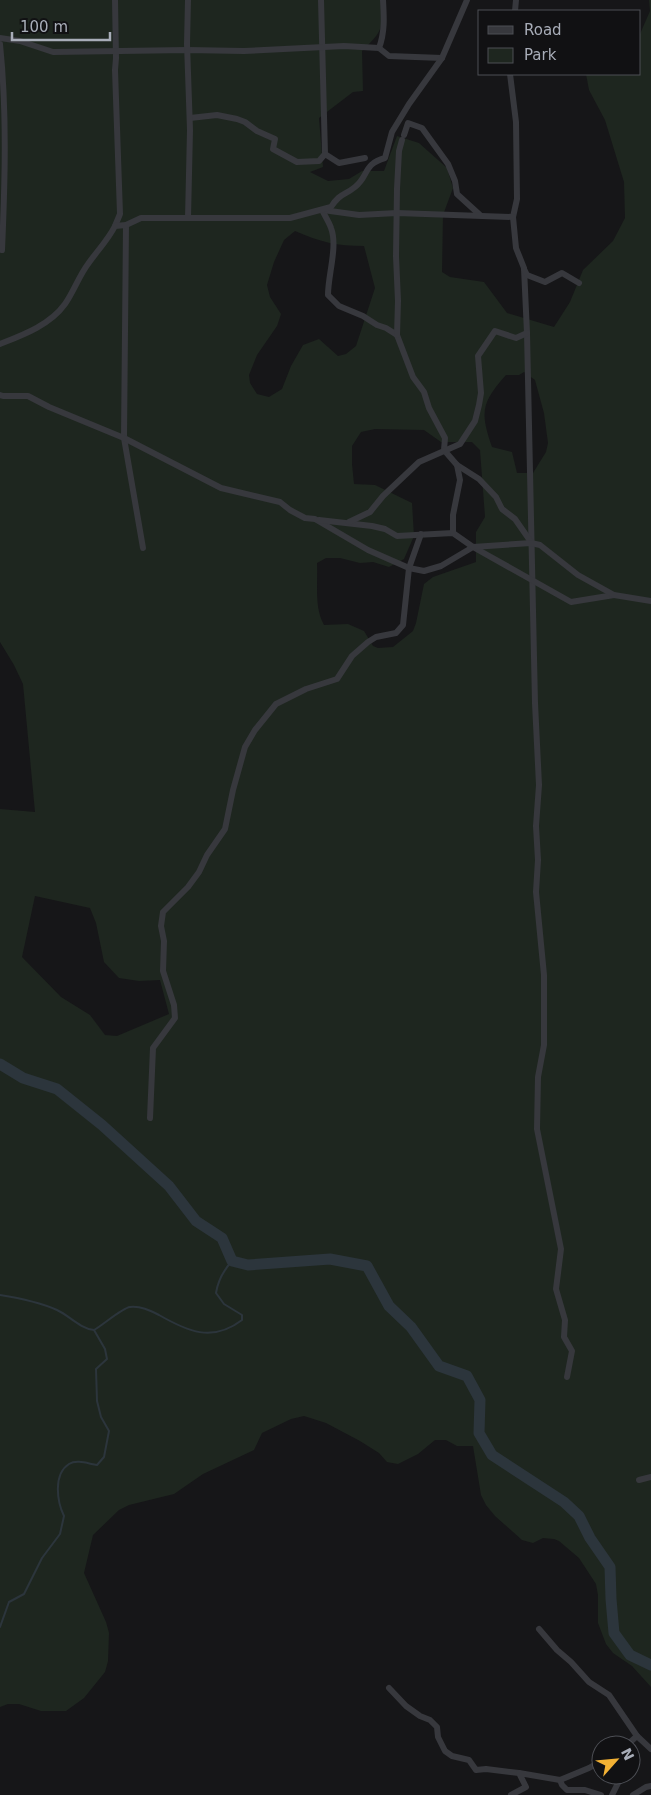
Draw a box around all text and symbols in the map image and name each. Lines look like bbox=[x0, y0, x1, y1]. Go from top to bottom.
scale bar bbox=[12, 10, 110, 42]
legend bbox=[478, 10, 641, 75]
text: 100 m bbox=[20, 18, 68, 36]
text: Road bbox=[524, 21, 562, 39]
text: Park bbox=[524, 46, 557, 64]
north arrow bbox=[591, 1735, 641, 1785]
text: N bbox=[618, 1745, 637, 1763]

